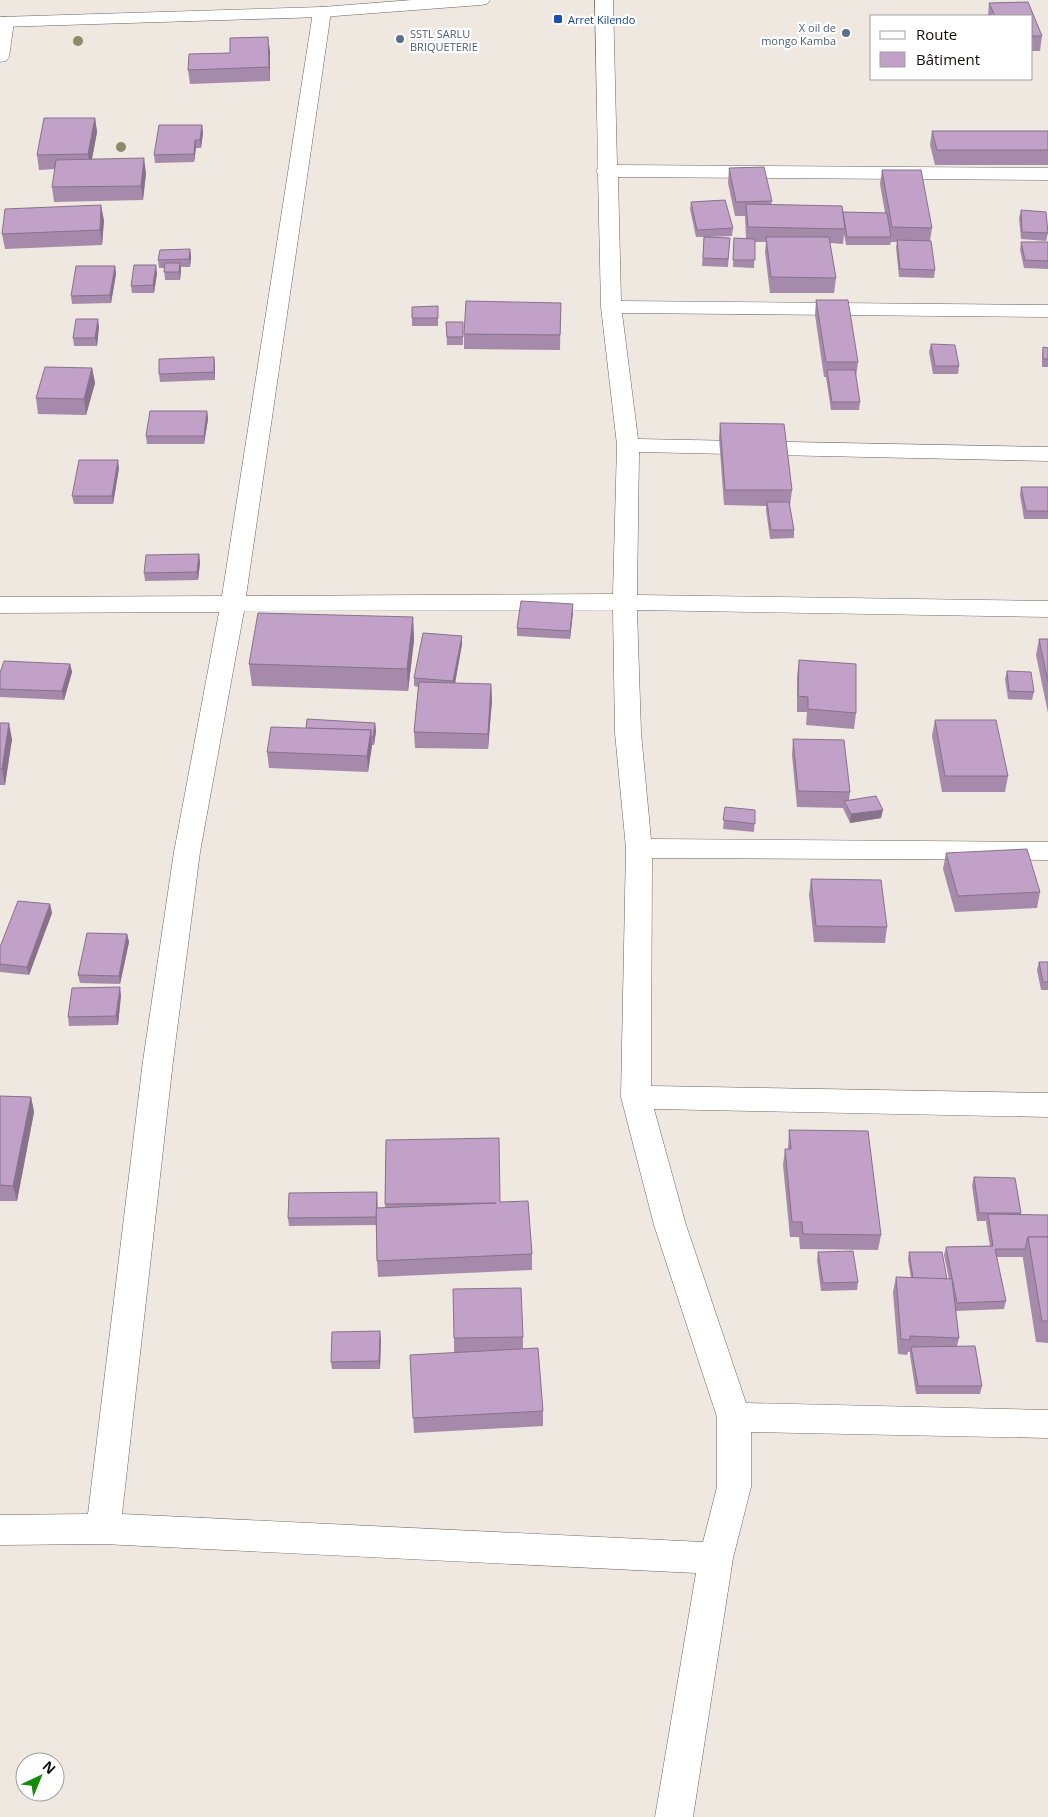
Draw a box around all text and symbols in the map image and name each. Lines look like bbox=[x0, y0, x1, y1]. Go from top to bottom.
place label: Arret Kilendo bbox=[568, 12, 636, 27]
marker: Arret Kilendo bbox=[552, 13, 564, 25]
legend bbox=[870, 15, 1033, 80]
place label: X oil de mongo Kamba bbox=[761, 20, 836, 48]
text: Route bbox=[916, 24, 957, 44]
place label: SSTL SARLU BRIQUETERIE bbox=[410, 26, 478, 54]
marker: X oil de mongo Kamba bbox=[840, 27, 852, 39]
marker: SSTL SARLU BRIQUETERIE bbox=[394, 33, 406, 45]
text: Bâtiment bbox=[916, 49, 980, 69]
north arrow bbox=[15, 1752, 65, 1802]
text: N bbox=[39, 1756, 60, 1778]

